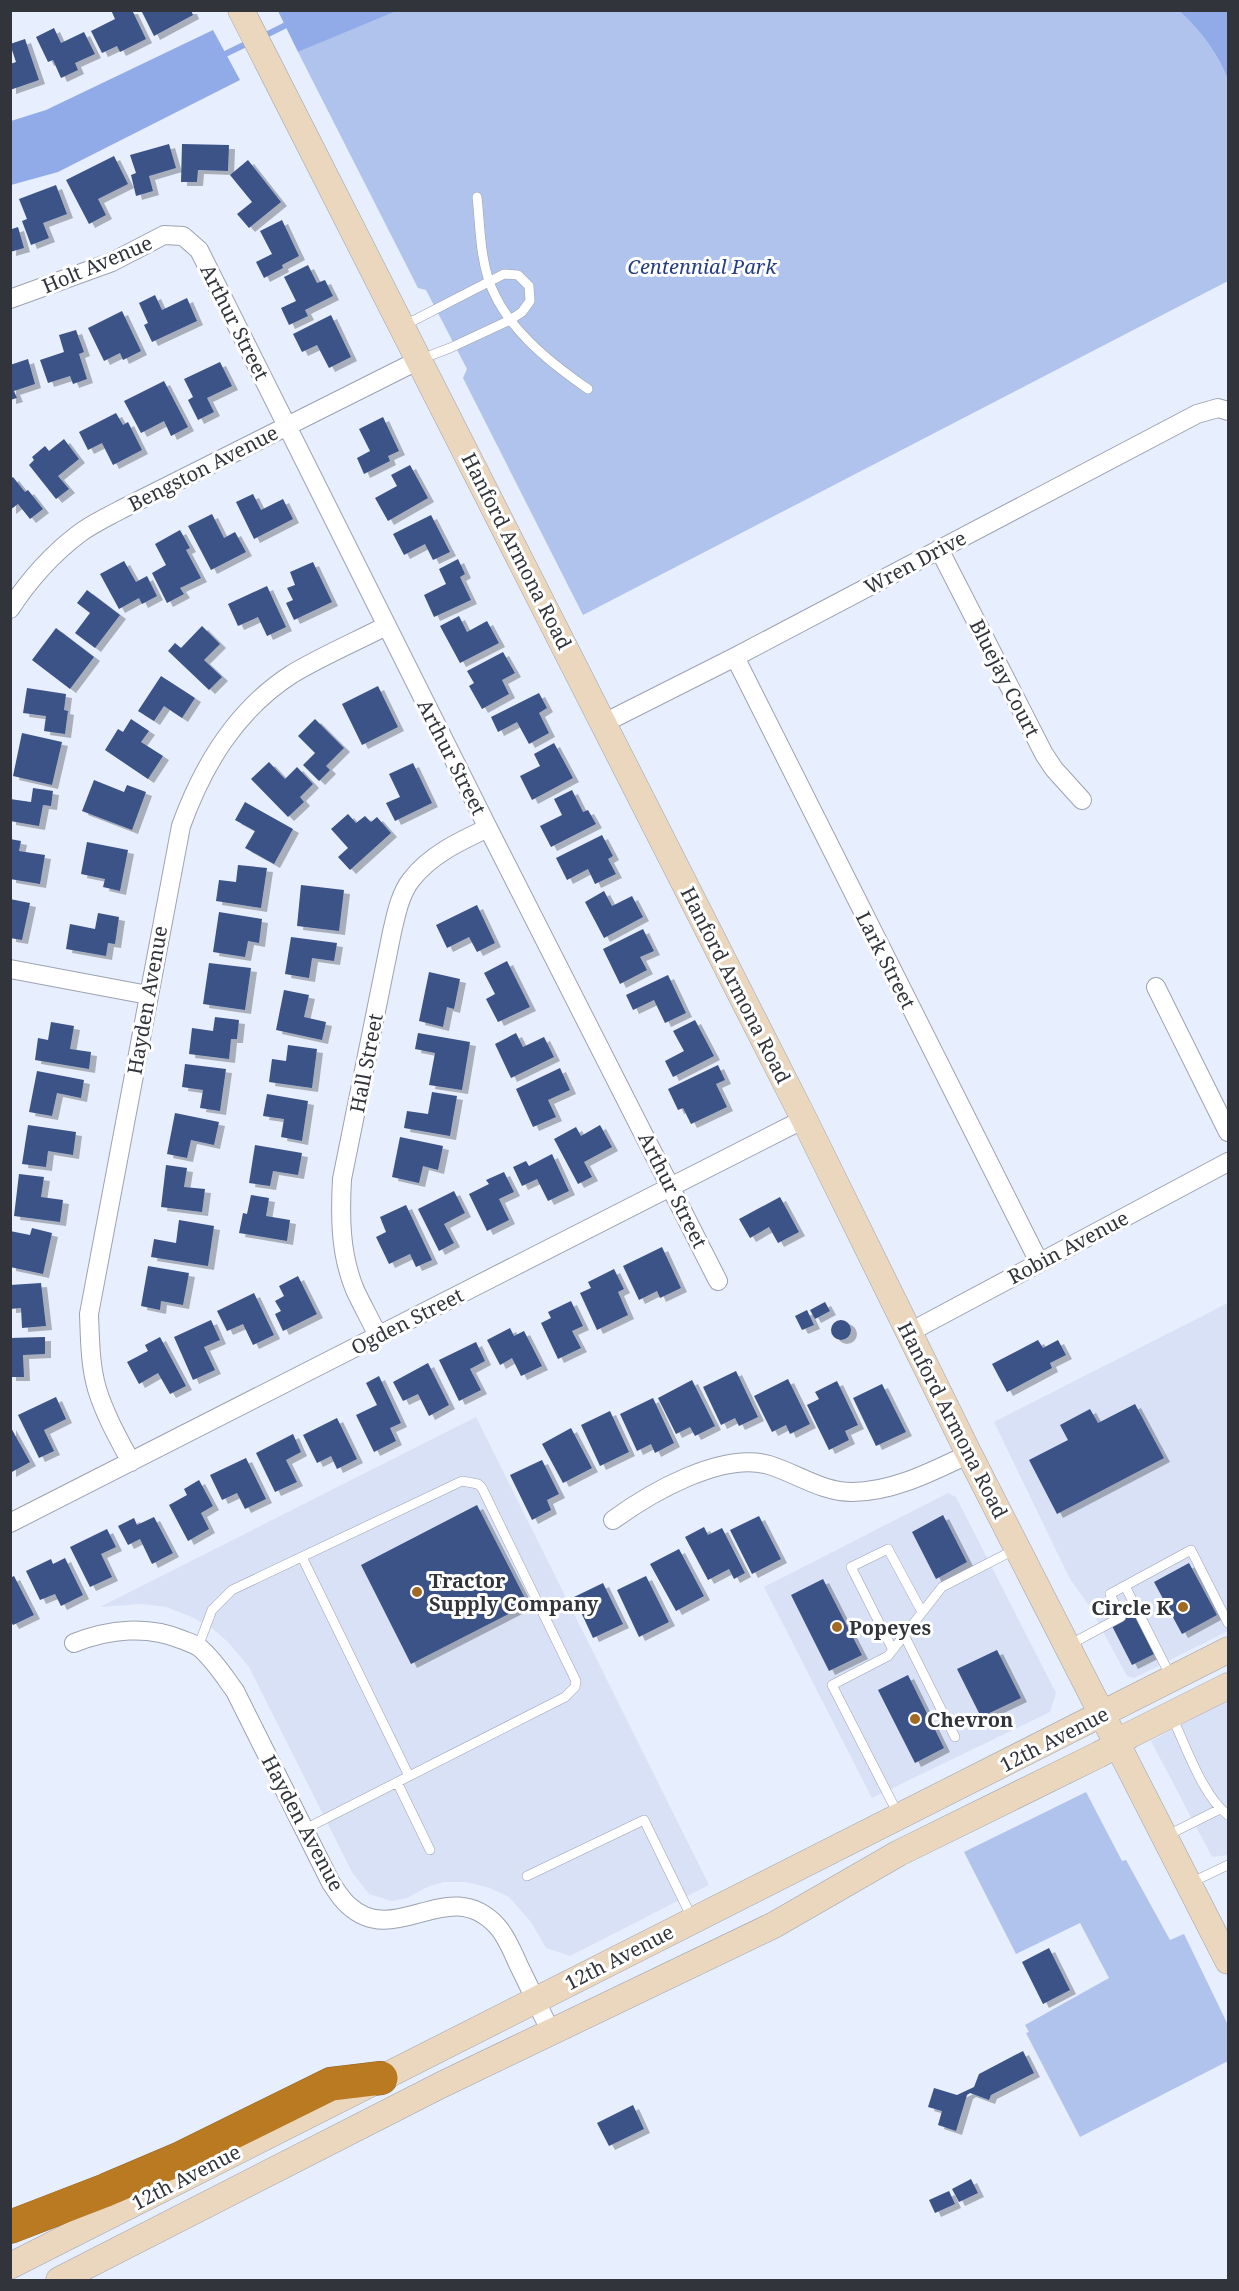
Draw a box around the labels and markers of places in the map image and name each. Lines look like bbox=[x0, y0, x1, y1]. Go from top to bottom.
place label: Tractor Supply Company bbox=[429, 1567, 599, 1617]
marker: Tractor Supply Company bbox=[410, 1585, 424, 1599]
place label: Circle K bbox=[1091, 1594, 1171, 1621]
marker: Circle K bbox=[1176, 1600, 1190, 1614]
place label: Popeyes bbox=[849, 1614, 931, 1641]
marker: Popeyes bbox=[830, 1620, 844, 1634]
place label: Chevron bbox=[927, 1706, 1013, 1733]
marker: Chevron bbox=[908, 1712, 922, 1726]

